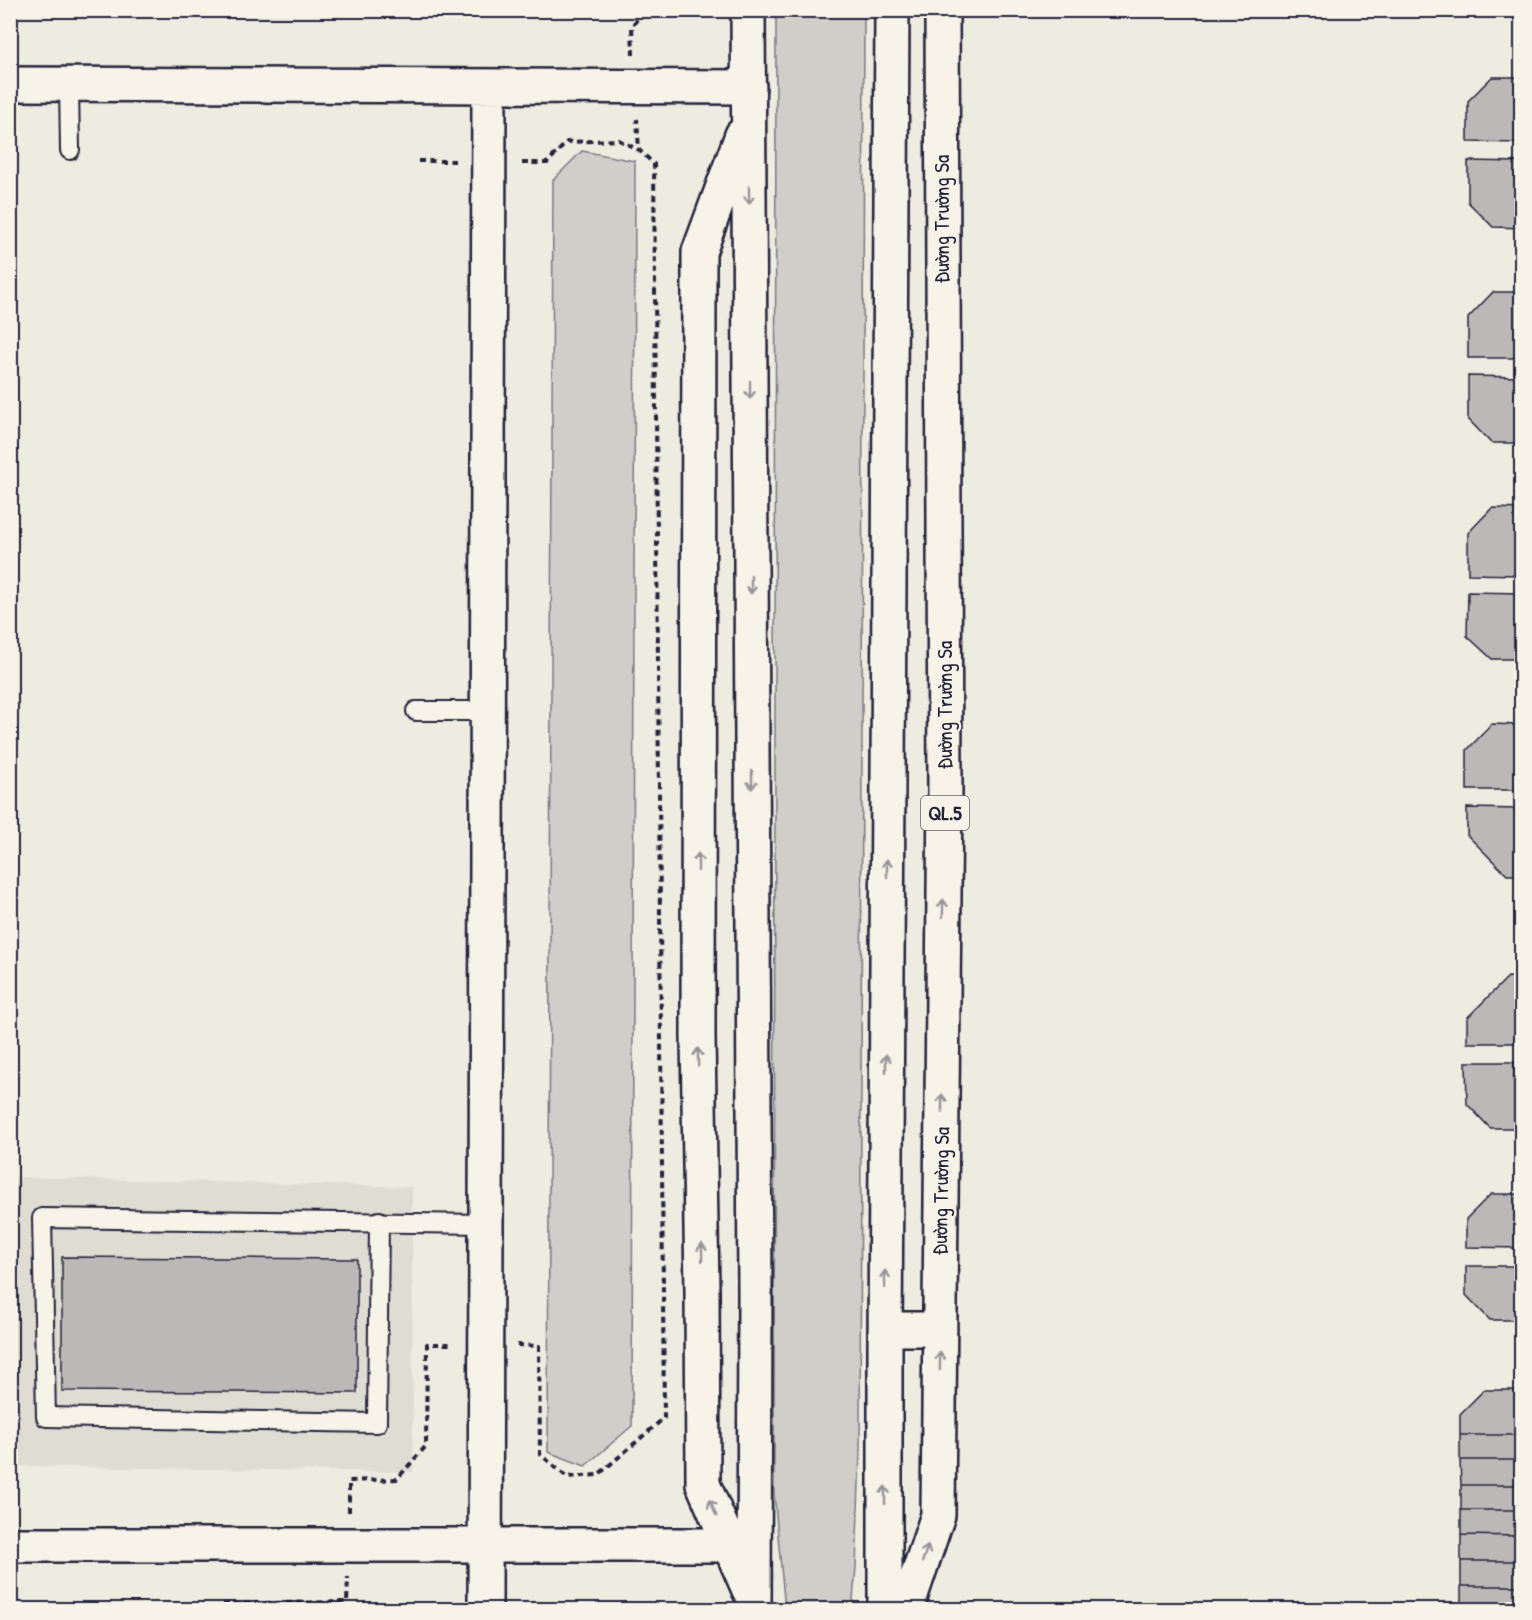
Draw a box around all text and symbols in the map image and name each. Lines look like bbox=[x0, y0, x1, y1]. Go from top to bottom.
street label: Đường Trường Sa bbox=[927, 155, 956, 283]
one-way arrow bbox=[743, 184, 755, 204]
one-way arrow bbox=[744, 379, 756, 399]
one-way arrow bbox=[745, 574, 757, 594]
street label: Đường Trường Sa bbox=[930, 641, 959, 769]
one-way arrow bbox=[746, 769, 758, 789]
road number: QL.5 bbox=[921, 796, 969, 830]
one-way arrow bbox=[692, 853, 704, 873]
one-way arrow bbox=[881, 858, 893, 878]
one-way arrow bbox=[938, 899, 949, 919]
one-way arrow bbox=[692, 1048, 704, 1068]
one-way arrow bbox=[880, 1053, 892, 1073]
one-way arrow bbox=[936, 1094, 948, 1114]
street label: Đường Trường Sa bbox=[925, 1127, 956, 1255]
one-way arrow bbox=[696, 1243, 707, 1263]
one-way arrow bbox=[879, 1269, 891, 1289]
one-way arrow bbox=[934, 1352, 946, 1372]
one-way arrow bbox=[879, 1485, 891, 1505]
one-way arrow bbox=[707, 1500, 718, 1518]
one-way arrow bbox=[920, 1545, 931, 1564]

